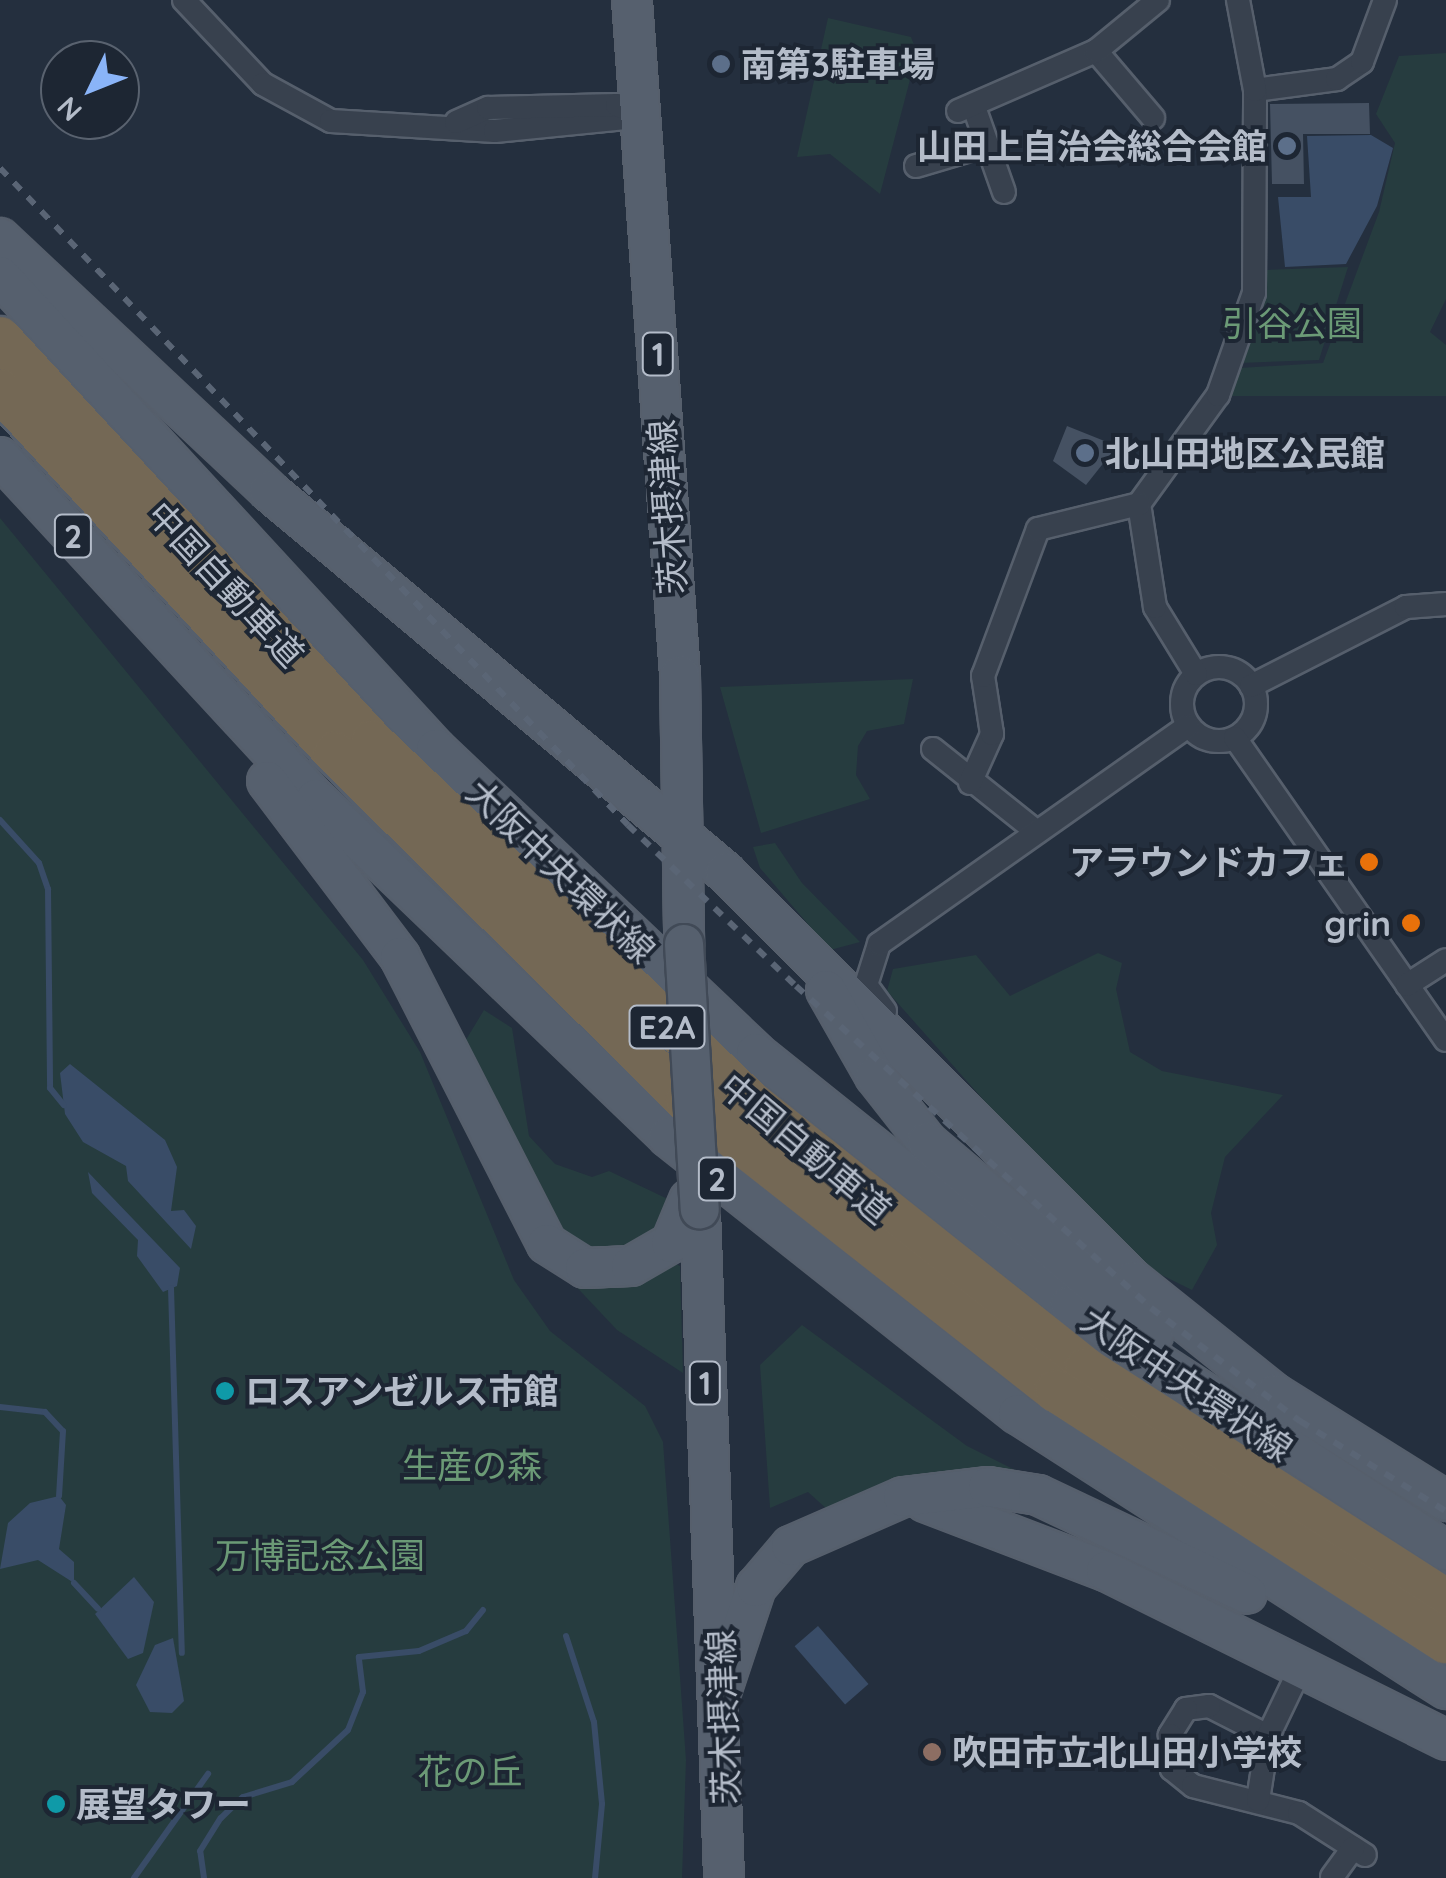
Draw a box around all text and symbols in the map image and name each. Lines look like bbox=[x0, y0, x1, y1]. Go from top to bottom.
north arrow bbox=[40, 40, 140, 140]
place label: 南第3駐車場 bbox=[741, 43, 935, 85]
marker: 南第3駐車場 bbox=[710, 53, 732, 75]
text: N bbox=[49, 90, 89, 129]
place label: 山田上自治会総合会館 bbox=[917, 125, 1267, 167]
marker: 山田上自治会総合会館 bbox=[1276, 135, 1298, 157]
park label: 引谷公園 bbox=[1222, 302, 1362, 344]
road number: 1 bbox=[640, 327, 676, 381]
street label: 茨木摂津線 bbox=[640, 418, 694, 596]
place label: 北山田地区公民館 bbox=[1105, 432, 1385, 474]
marker: 北山田地区公民館 bbox=[1074, 442, 1096, 464]
street label: 中国自動車道 bbox=[139, 493, 313, 675]
road number: 2 bbox=[53, 509, 93, 563]
street label: 大阪中央環状線 bbox=[458, 771, 664, 971]
place label: アラウンドカフェ bbox=[1069, 841, 1349, 883]
marker: アラウンドカフェ bbox=[1358, 851, 1380, 873]
place label: grin bbox=[1324, 902, 1391, 944]
marker: grin bbox=[1400, 912, 1422, 934]
road number: E2A bbox=[627, 1000, 707, 1054]
street label: 中国自動車道 bbox=[712, 1064, 900, 1232]
road number: 2 bbox=[697, 1152, 737, 1206]
street label: 大阪中央環状線 bbox=[1074, 1298, 1300, 1470]
road number: 1 bbox=[688, 1356, 722, 1410]
place label: ロスアンゼルス市館 bbox=[245, 1370, 560, 1412]
marker: ロスアンゼルス市館 bbox=[214, 1380, 236, 1402]
park label: 生産の森 bbox=[402, 1444, 542, 1486]
park label: 万博記念公園 bbox=[215, 1534, 425, 1576]
street label: 茨木摂津線 bbox=[699, 1629, 747, 1805]
place label: 吹田市立北山田小学校 bbox=[952, 1731, 1302, 1773]
marker: 吹田市立北山田小学校 bbox=[921, 1741, 943, 1763]
park label: 花の丘 bbox=[418, 1750, 522, 1792]
place label: 展望タワー bbox=[76, 1783, 251, 1825]
marker: 展望タワー bbox=[45, 1793, 67, 1815]

